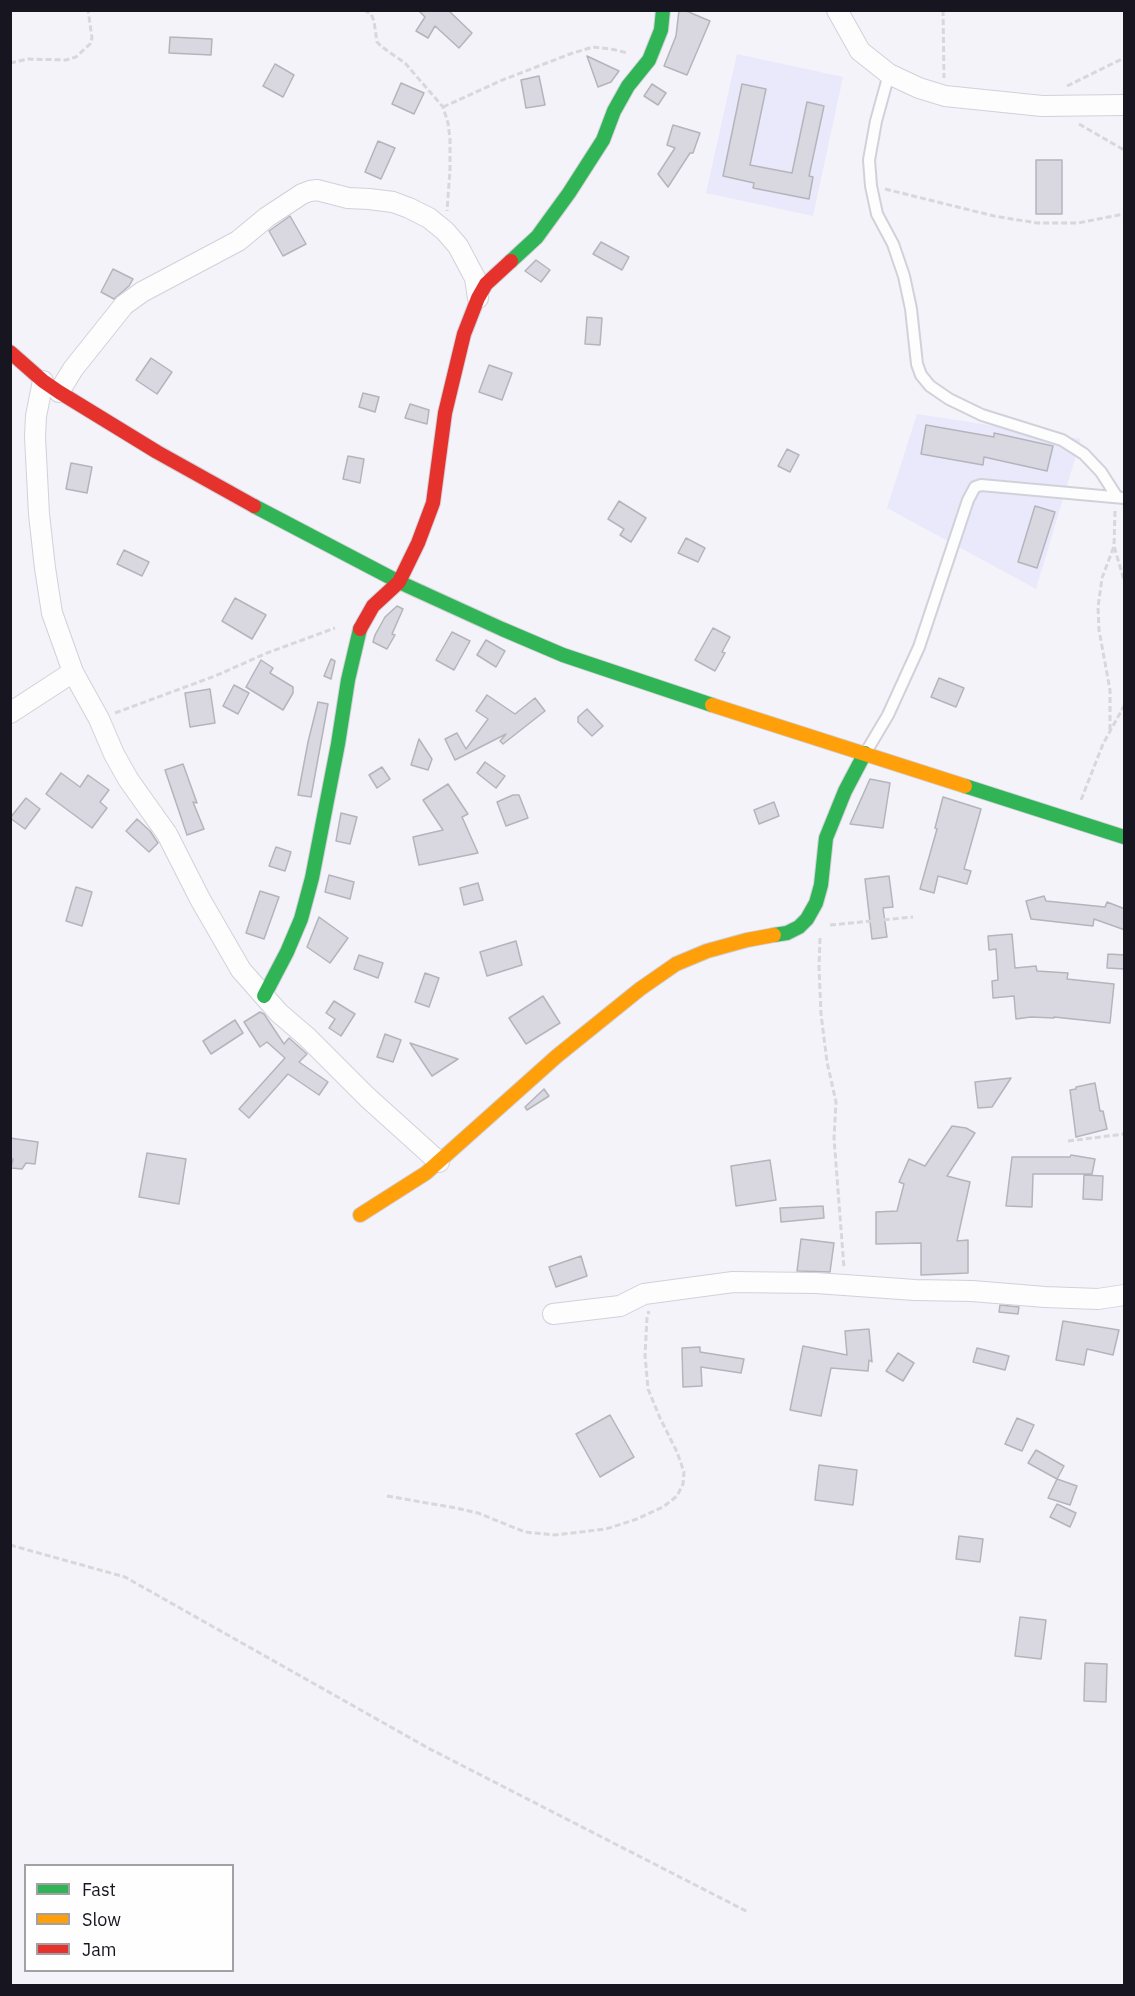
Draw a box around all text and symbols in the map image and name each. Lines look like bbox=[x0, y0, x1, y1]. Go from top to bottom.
legend bbox=[24, 1864, 234, 1972]
text: Fast bbox=[82, 1878, 116, 1901]
text: Slow bbox=[82, 1908, 121, 1931]
text: Jam bbox=[82, 1938, 117, 1961]

